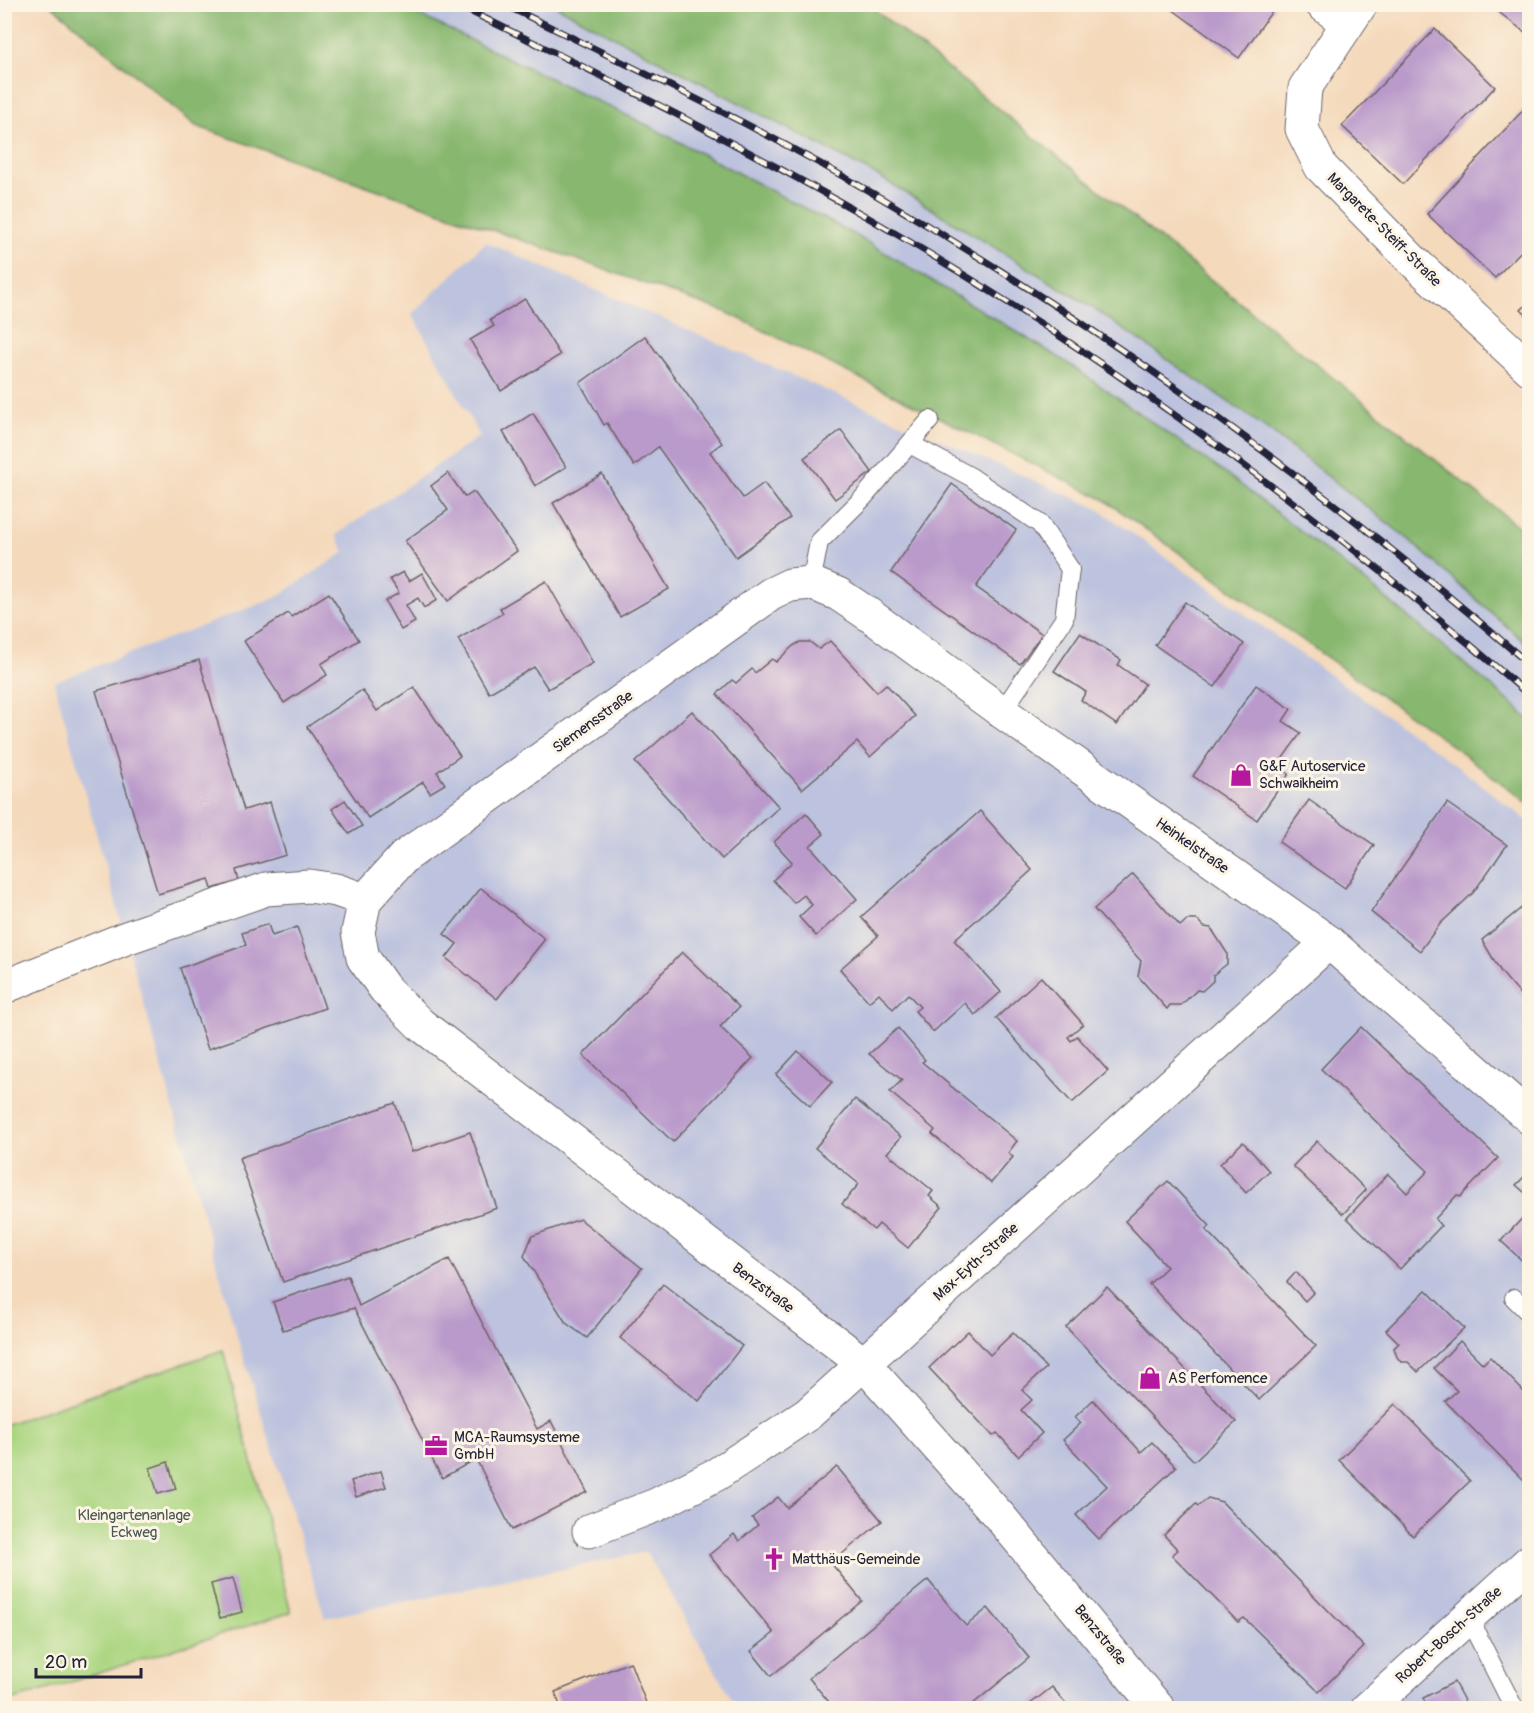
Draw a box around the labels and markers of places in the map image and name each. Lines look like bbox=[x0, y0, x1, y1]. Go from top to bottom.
place label: G&F Autoservice Schwaikheim bbox=[1259, 757, 1366, 793]
shop icon: G&F Autoservice Schwaikheim bbox=[1228, 762, 1254, 788]
shop icon: AS Perfomence bbox=[1137, 1365, 1163, 1391]
place label: AS Perfomence bbox=[1168, 1369, 1268, 1388]
place label: MCA-Raumsysteme GmbH bbox=[454, 1428, 580, 1464]
office icon: MCA-Raumsysteme GmbH bbox=[423, 1433, 449, 1459]
church icon: Matthäus-Gemeinde bbox=[761, 1546, 787, 1572]
place label: Matthäus-Gemeinde bbox=[792, 1550, 921, 1569]

